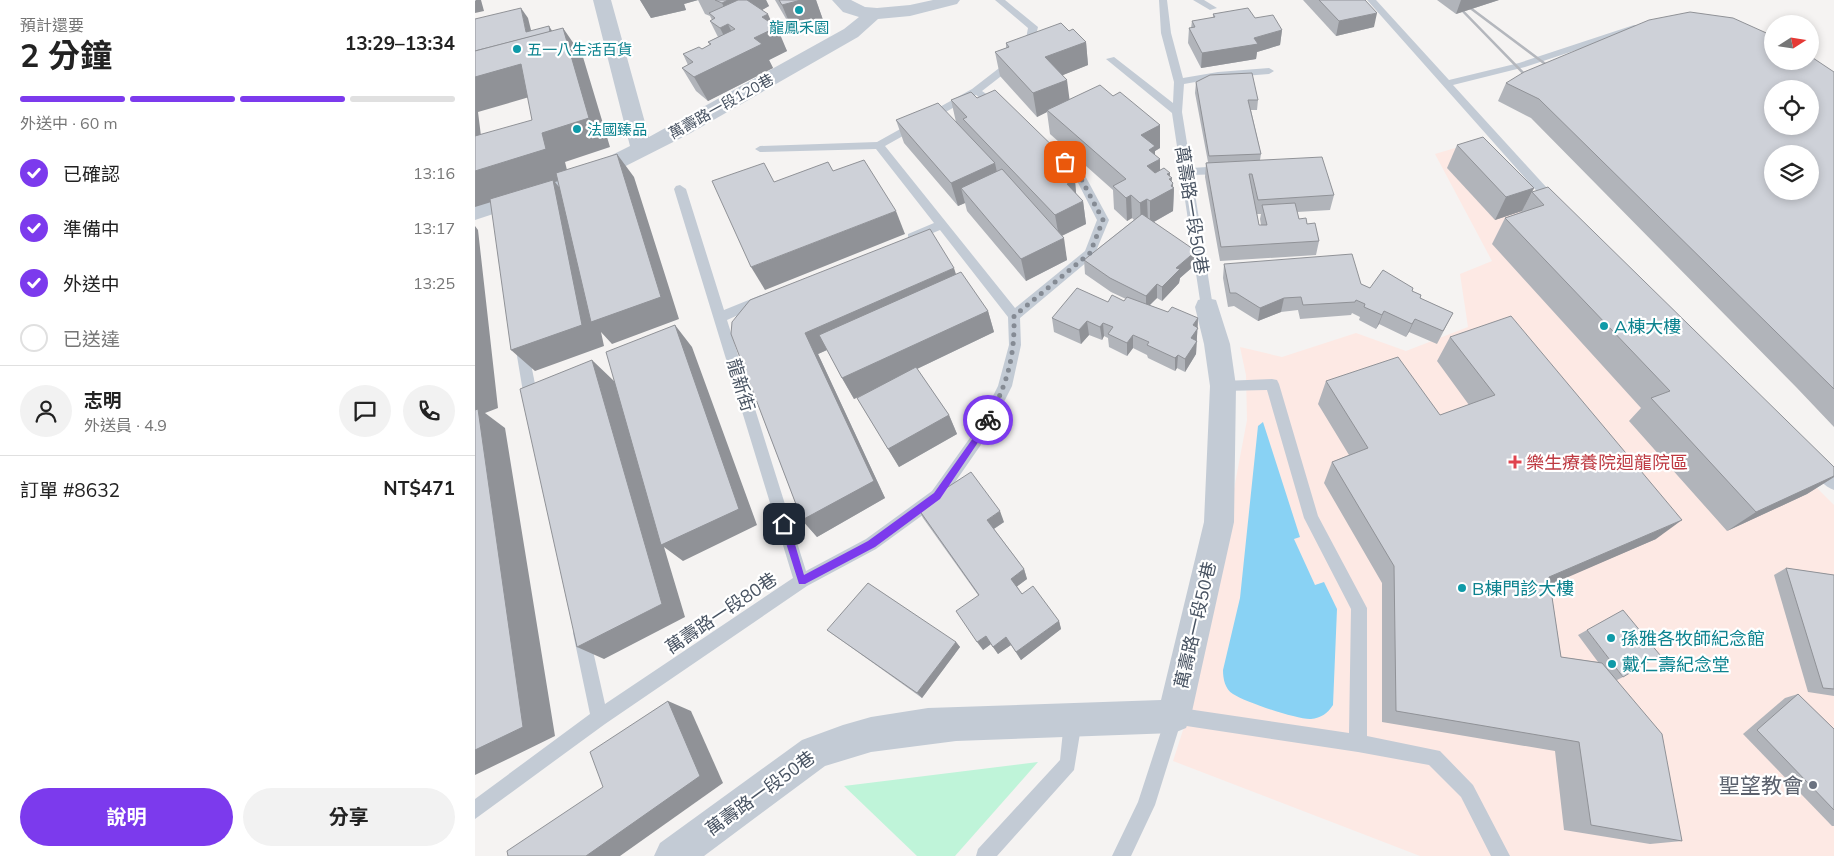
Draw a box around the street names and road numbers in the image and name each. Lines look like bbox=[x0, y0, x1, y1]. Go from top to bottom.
street label: 萬壽路一段120巷 bbox=[665, 69, 777, 143]
street label: 萬壽路一段50巷 bbox=[1171, 144, 1213, 276]
street label: 龍新街 bbox=[722, 356, 760, 414]
street label: 萬壽路一段50巷 bbox=[1169, 559, 1221, 691]
street label: 萬壽路一段80巷 bbox=[661, 567, 781, 659]
street label: 萬壽路一段50巷 bbox=[701, 746, 819, 840]

